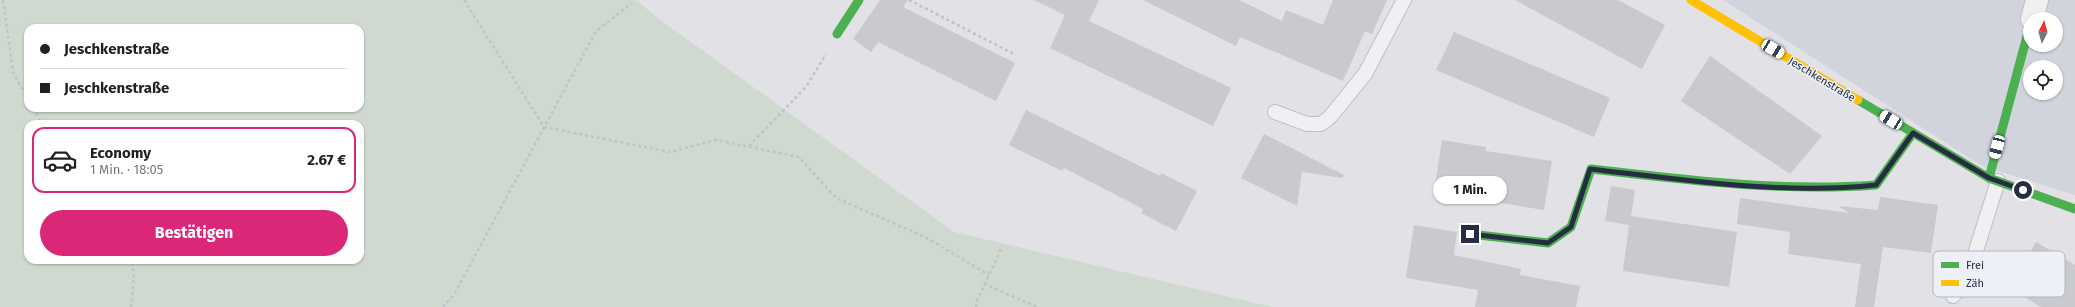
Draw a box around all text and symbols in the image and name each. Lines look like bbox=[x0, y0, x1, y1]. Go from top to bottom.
north arrow bbox=[2023, 12, 2063, 52]
map controls bbox=[2023, 12, 2063, 100]
car bbox=[1760, 38, 1786, 60]
text: Jeschkenstraße bbox=[64, 40, 169, 58]
street label: Jeschkenstraße bbox=[1786, 54, 1858, 104]
button: locate bbox=[2023, 60, 2063, 100]
text: Jeschkenstraße bbox=[64, 79, 169, 97]
car bbox=[1878, 109, 1904, 131]
car bbox=[1988, 134, 2006, 160]
icon: car bbox=[42, 142, 78, 178]
text: Economy bbox=[90, 144, 151, 162]
text: 2.67 € bbox=[307, 151, 346, 169]
text: 1 Min. · 18:05 bbox=[90, 162, 163, 177]
callout: 1 Min. bbox=[1433, 176, 1507, 204]
route start bbox=[2014, 181, 2032, 199]
text: 1 Min. bbox=[1453, 182, 1487, 197]
button: Bestätigen bbox=[40, 210, 348, 256]
route end bbox=[1461, 225, 1479, 243]
legend bbox=[1933, 251, 2065, 297]
text: Frei bbox=[1966, 259, 1984, 272]
text: Zäh bbox=[1966, 277, 1984, 290]

